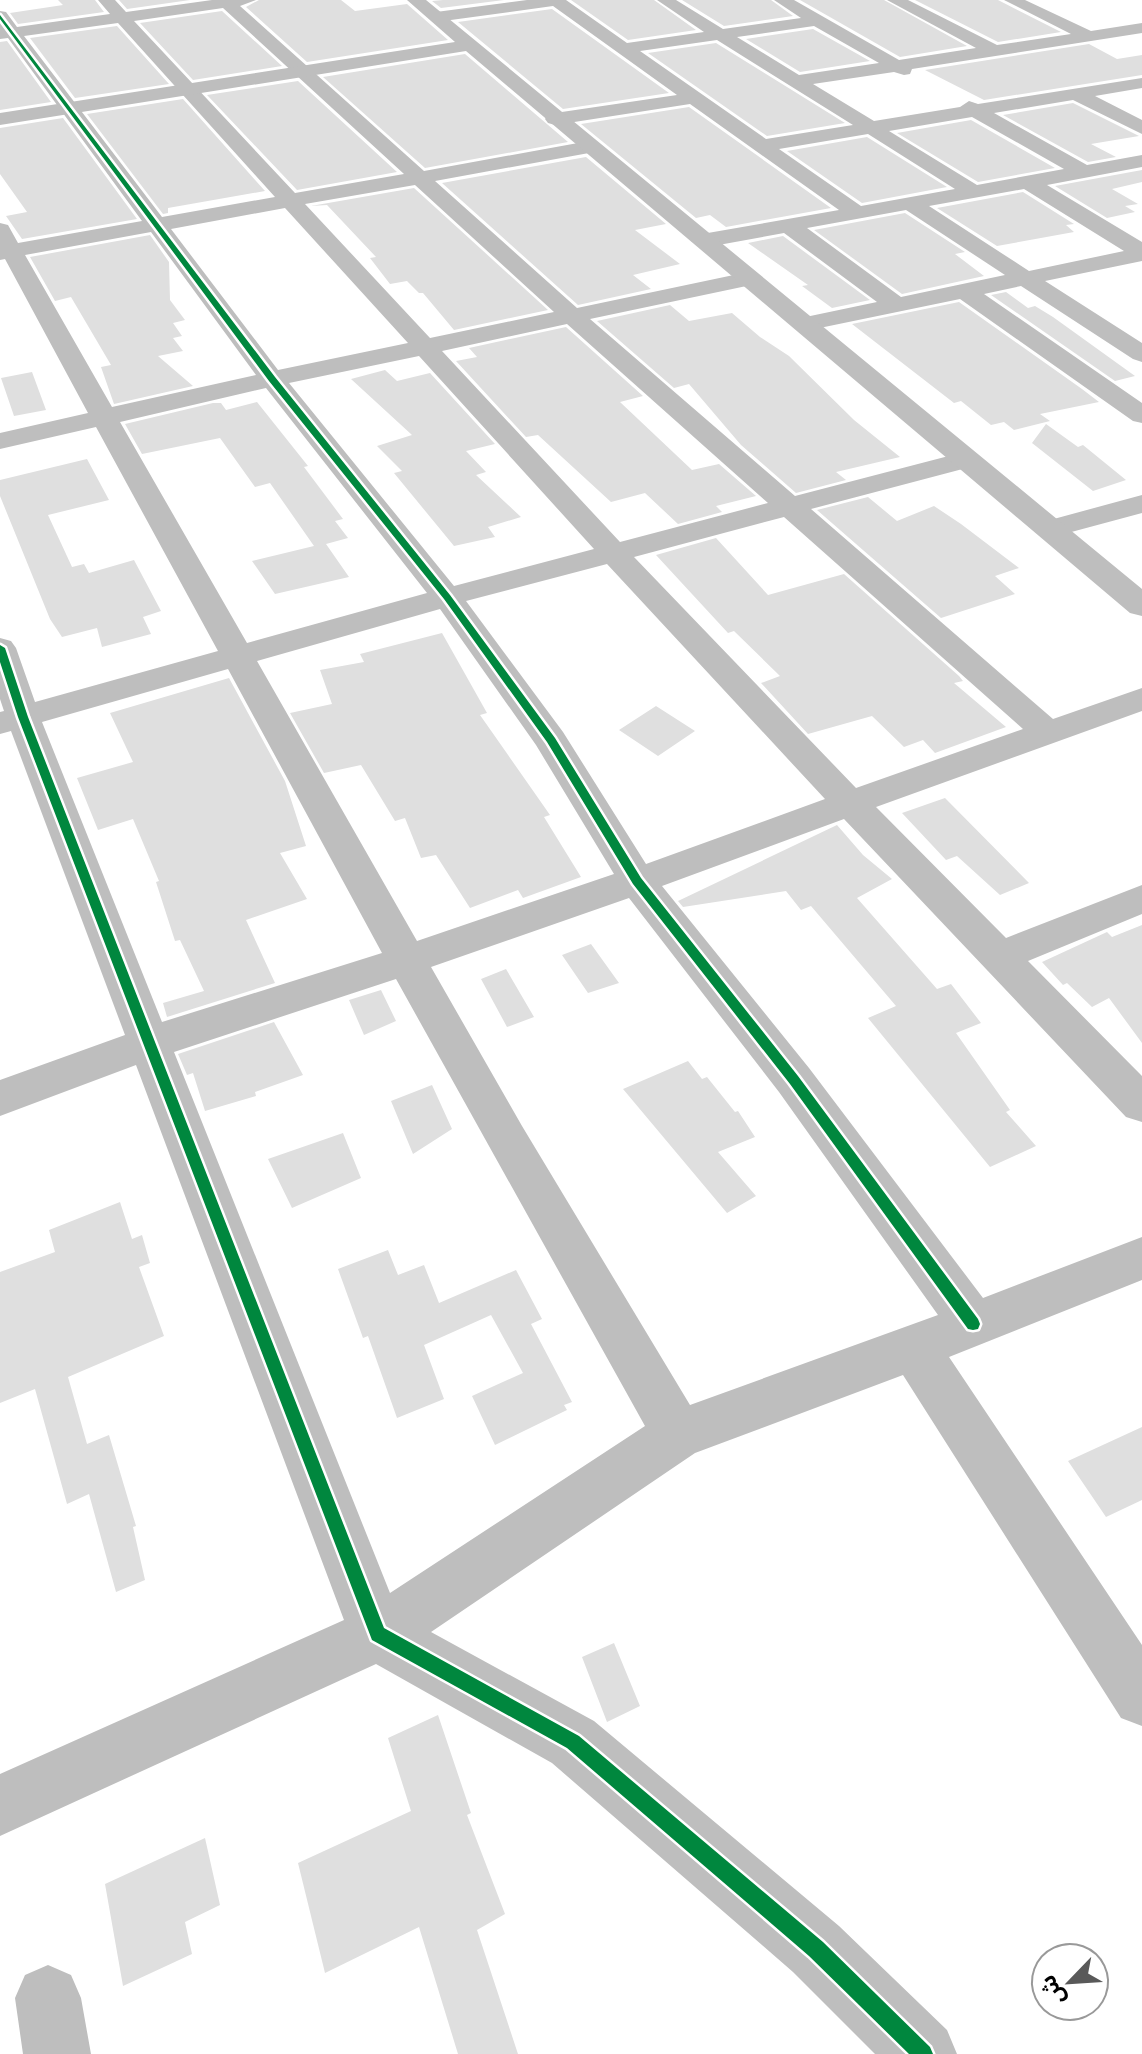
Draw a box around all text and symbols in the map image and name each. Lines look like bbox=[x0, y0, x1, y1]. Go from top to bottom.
north arrow bbox=[1030, 1942, 1110, 2022]
text: ش bbox=[1035, 1971, 1070, 2009]

